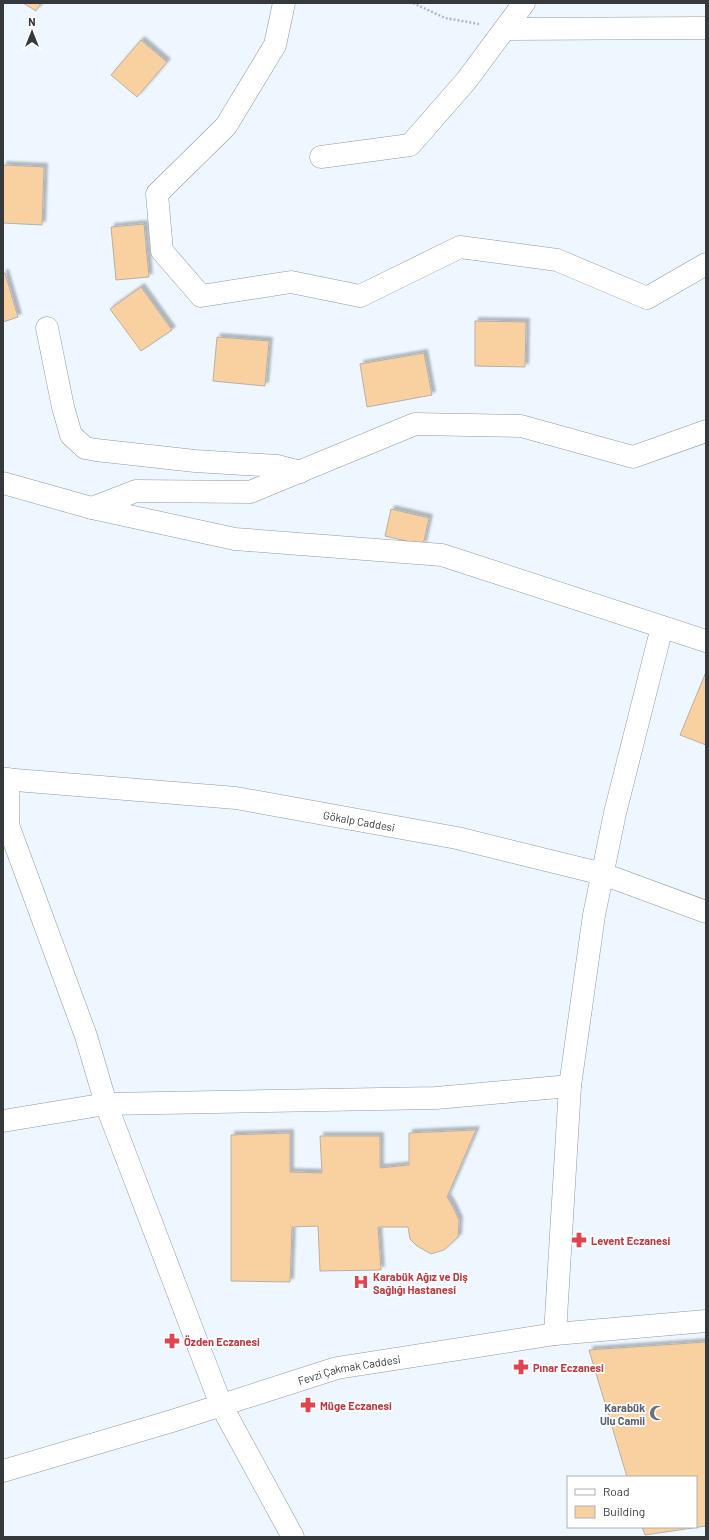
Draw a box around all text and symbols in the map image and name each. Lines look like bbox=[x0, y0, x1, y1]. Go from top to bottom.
north arrow bbox=[12, 12, 52, 52]
text: N bbox=[28, 15, 36, 28]
street label: Gökalp Caddesi bbox=[322, 807, 396, 833]
pharmacy icon: Levent Eczanesi bbox=[570, 1231, 588, 1249]
place label: Levent Eczanesi bbox=[591, 1234, 670, 1247]
place label: Karabük Ağız ve Diş Sağlığı Hastanesi bbox=[373, 1270, 468, 1296]
hospital icon: Karabük Ağız ve Diş Sağlığı Hastanesi bbox=[352, 1273, 370, 1291]
pharmacy icon: Özden Eczanesi bbox=[163, 1332, 181, 1350]
place label: Özden Eczanesi bbox=[184, 1335, 260, 1348]
street label: Fevzi Çakmak Caddesi bbox=[296, 1352, 401, 1387]
pharmacy icon: Pınar Eczanesi bbox=[512, 1358, 530, 1376]
place label: Pınar Eczanesi bbox=[533, 1361, 604, 1374]
pharmacy icon: Müge Eczanesi bbox=[299, 1396, 317, 1414]
place label: Müge Eczanesi bbox=[320, 1399, 392, 1412]
place label: Karabük Ulu Camii bbox=[600, 1401, 645, 1427]
mosque icon: Karabük Ulu Camii bbox=[648, 1404, 666, 1422]
legend bbox=[567, 1476, 697, 1528]
text: Road bbox=[603, 1484, 630, 1498]
text: Building bbox=[603, 1504, 645, 1518]

